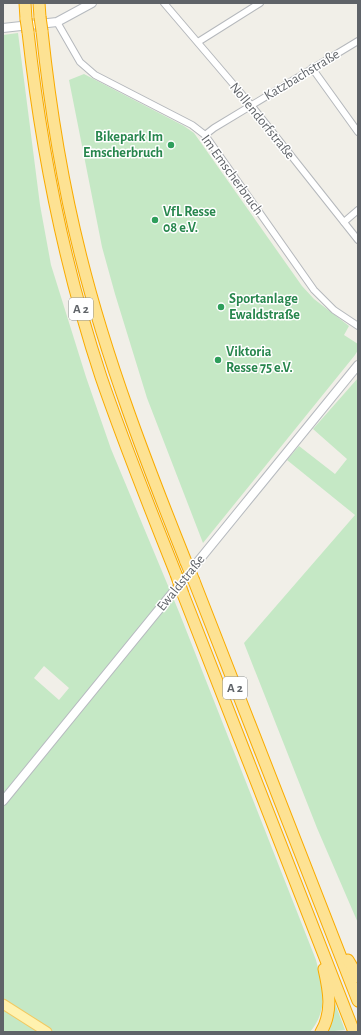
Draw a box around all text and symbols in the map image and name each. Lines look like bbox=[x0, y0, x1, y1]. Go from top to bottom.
street label: Katzbachstraße bbox=[262, 47, 342, 103]
street label: Nollendorfstraße bbox=[227, 80, 297, 162]
place label: Bikepark Im Emscherbruch bbox=[83, 130, 163, 160]
street label: Im Emscherbruch bbox=[198, 132, 266, 218]
marker: Bikepark Im Emscherbruch bbox=[166, 140, 176, 150]
place label: VfL Resse 08 e.V. bbox=[163, 205, 216, 235]
marker: VfL Resse 08 e.V. bbox=[150, 215, 160, 225]
place label: Sportanlage Ewaldstraße bbox=[229, 292, 300, 322]
road number: A 2 bbox=[69, 298, 93, 320]
marker: Sportanlage Ewaldstraße bbox=[216, 302, 226, 312]
place label: Viktoria Resse 75 e.V. bbox=[226, 345, 293, 375]
marker: Viktoria Resse 75 e.V. bbox=[213, 355, 223, 365]
street label: Ewaldstraße bbox=[154, 552, 208, 614]
road number: A 2 bbox=[223, 677, 247, 699]

